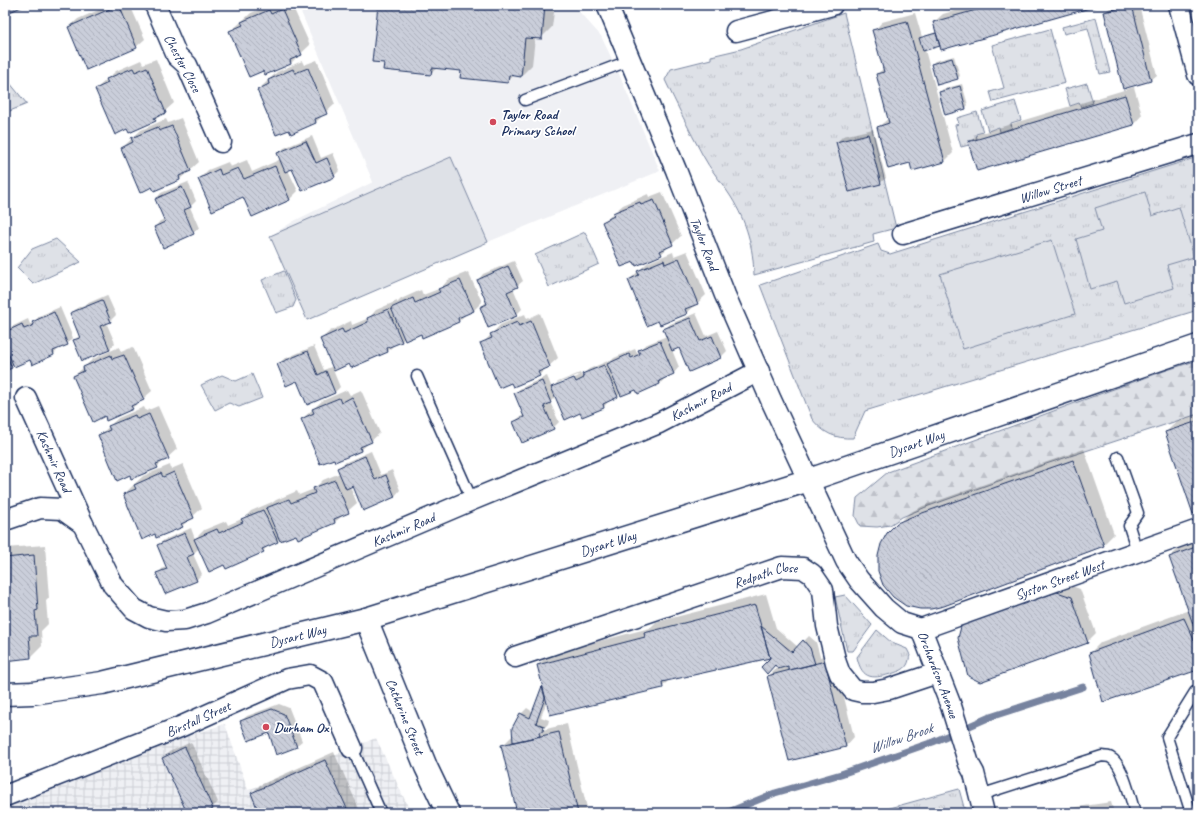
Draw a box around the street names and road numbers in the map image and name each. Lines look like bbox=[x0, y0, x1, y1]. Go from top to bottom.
street label: Chester Close bbox=[160, 31, 206, 96]
street label: Willow Street bbox=[1017, 171, 1086, 207]
street label: Taylor Road bbox=[686, 215, 723, 275]
street label: Kashmir Road bbox=[667, 378, 737, 425]
street label: Dysart Way bbox=[886, 426, 947, 461]
street label: Kashmir Road bbox=[33, 427, 76, 497]
street label: Kashmir Road bbox=[369, 508, 440, 551]
street label: Dysart Way bbox=[578, 526, 639, 560]
street label: Syston Street West bbox=[1013, 555, 1109, 604]
street label: Redpath Close bbox=[731, 558, 799, 592]
street label: Dysart Way bbox=[268, 621, 329, 651]
street label: Orchardson Avenue bbox=[914, 629, 963, 721]
street label: Catherine Street bbox=[382, 676, 428, 758]
street label: Birstall Street bbox=[164, 697, 234, 741]

